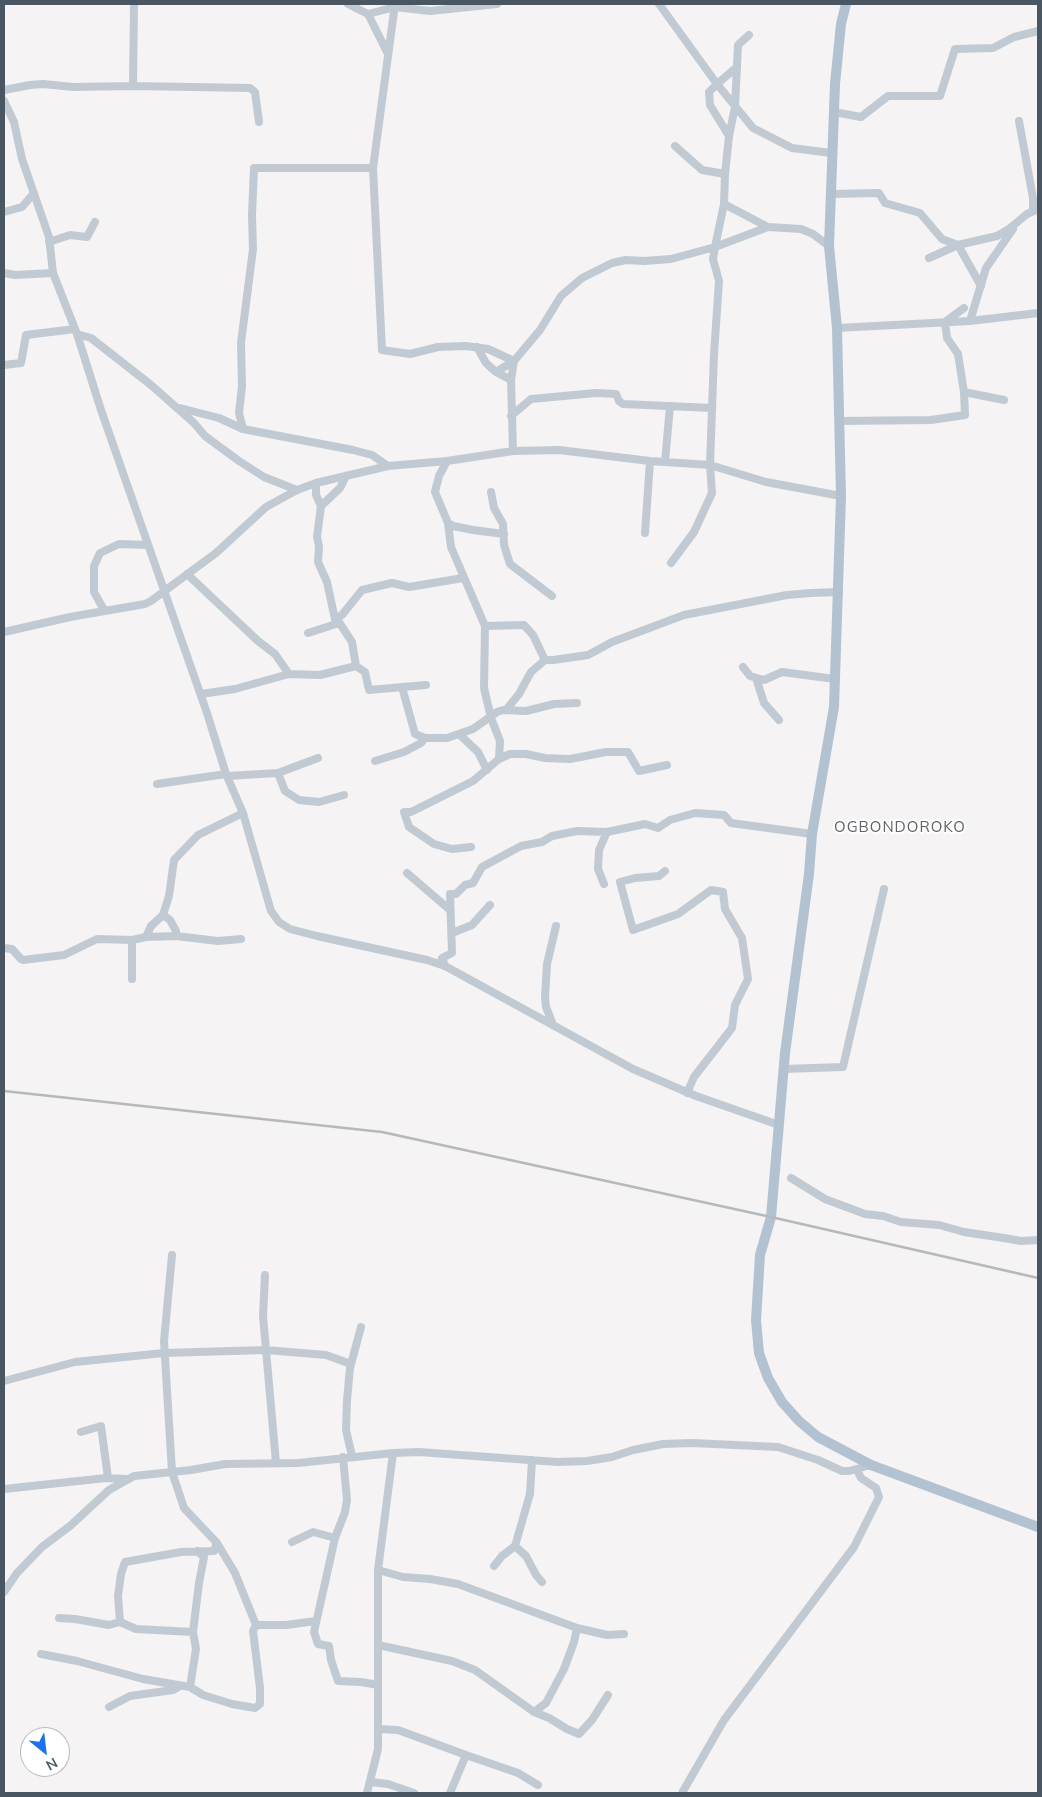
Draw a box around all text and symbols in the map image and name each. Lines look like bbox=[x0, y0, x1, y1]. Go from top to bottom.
district label: OGBONDOROKO bbox=[833, 818, 967, 836]
north arrow bbox=[20, 1727, 70, 1777]
text: N bbox=[43, 1754, 61, 1775]

